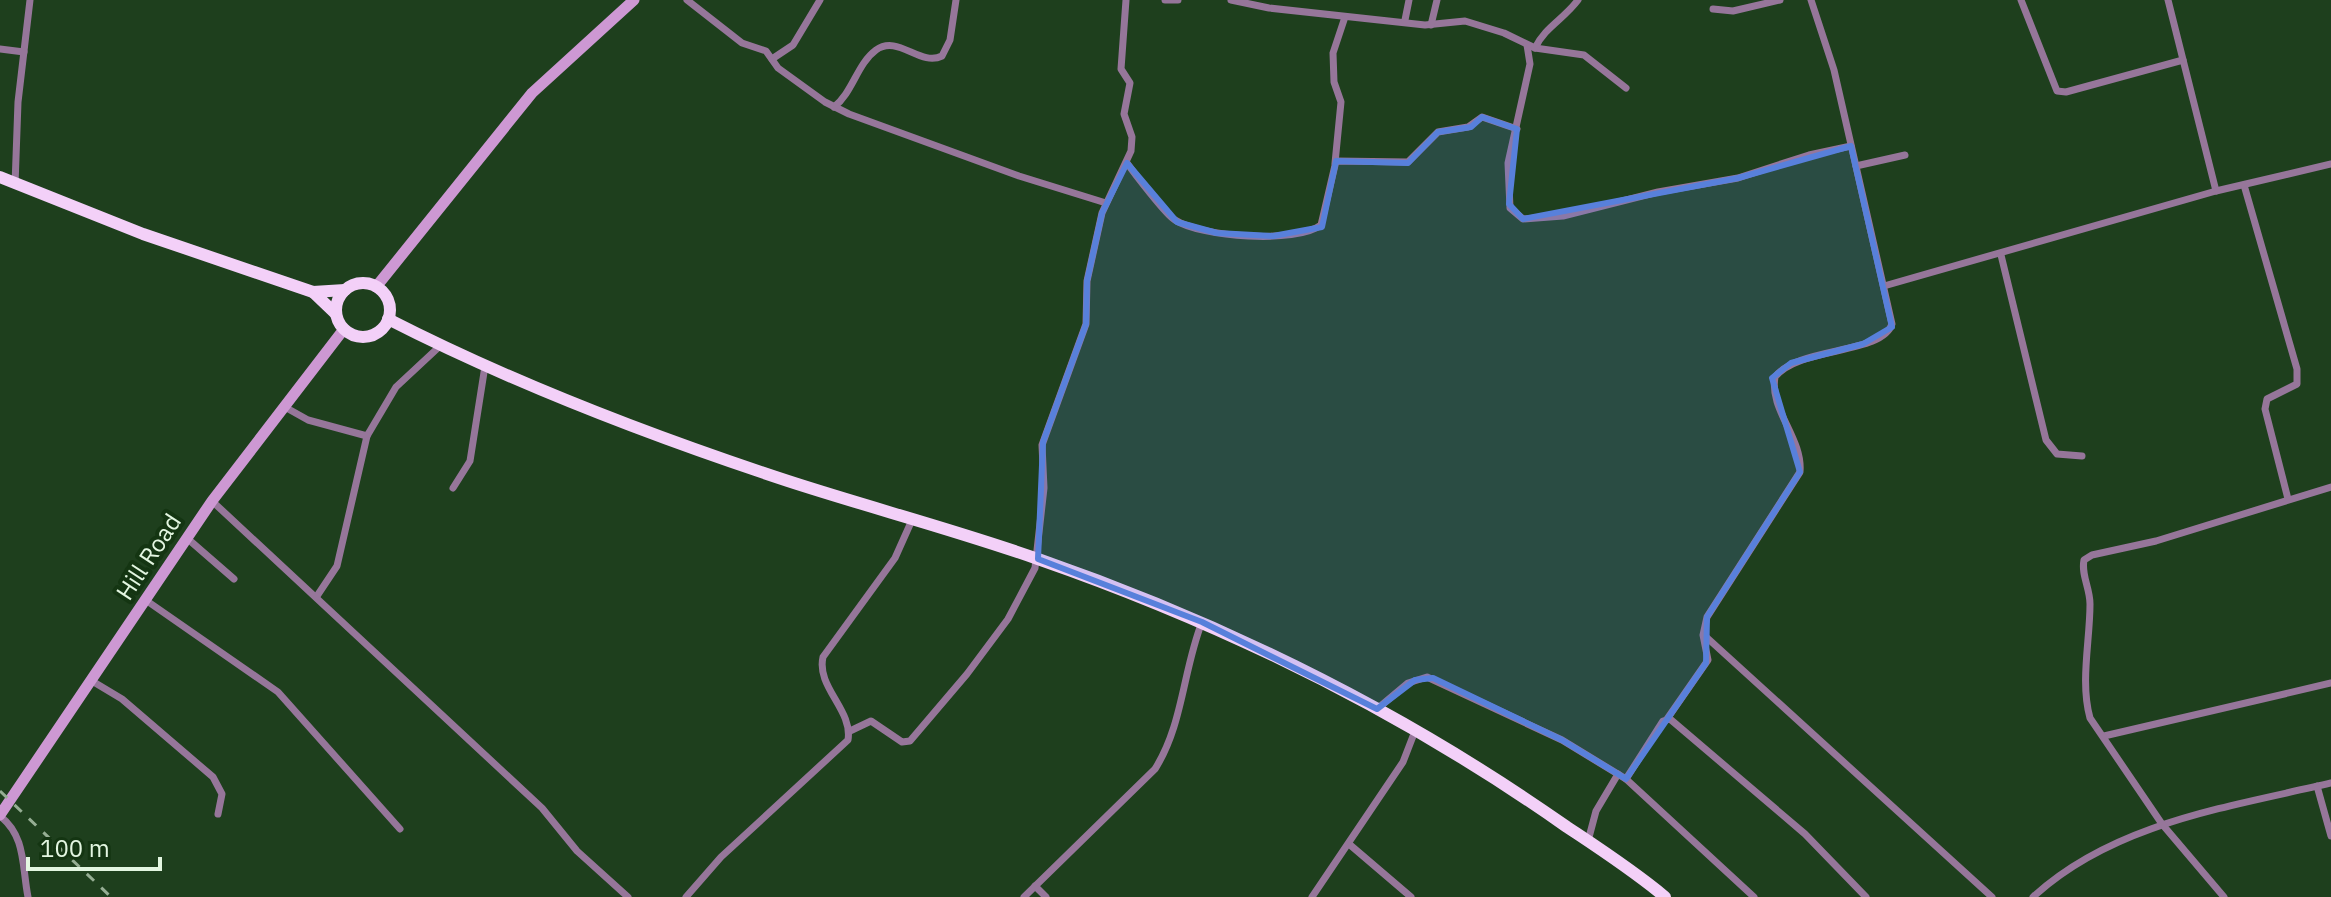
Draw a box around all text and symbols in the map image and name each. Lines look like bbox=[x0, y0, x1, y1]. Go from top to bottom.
street label: Hill Road bbox=[108, 507, 188, 606]
scale bar bbox=[28, 821, 160, 871]
text: 100 m bbox=[40, 832, 110, 864]

